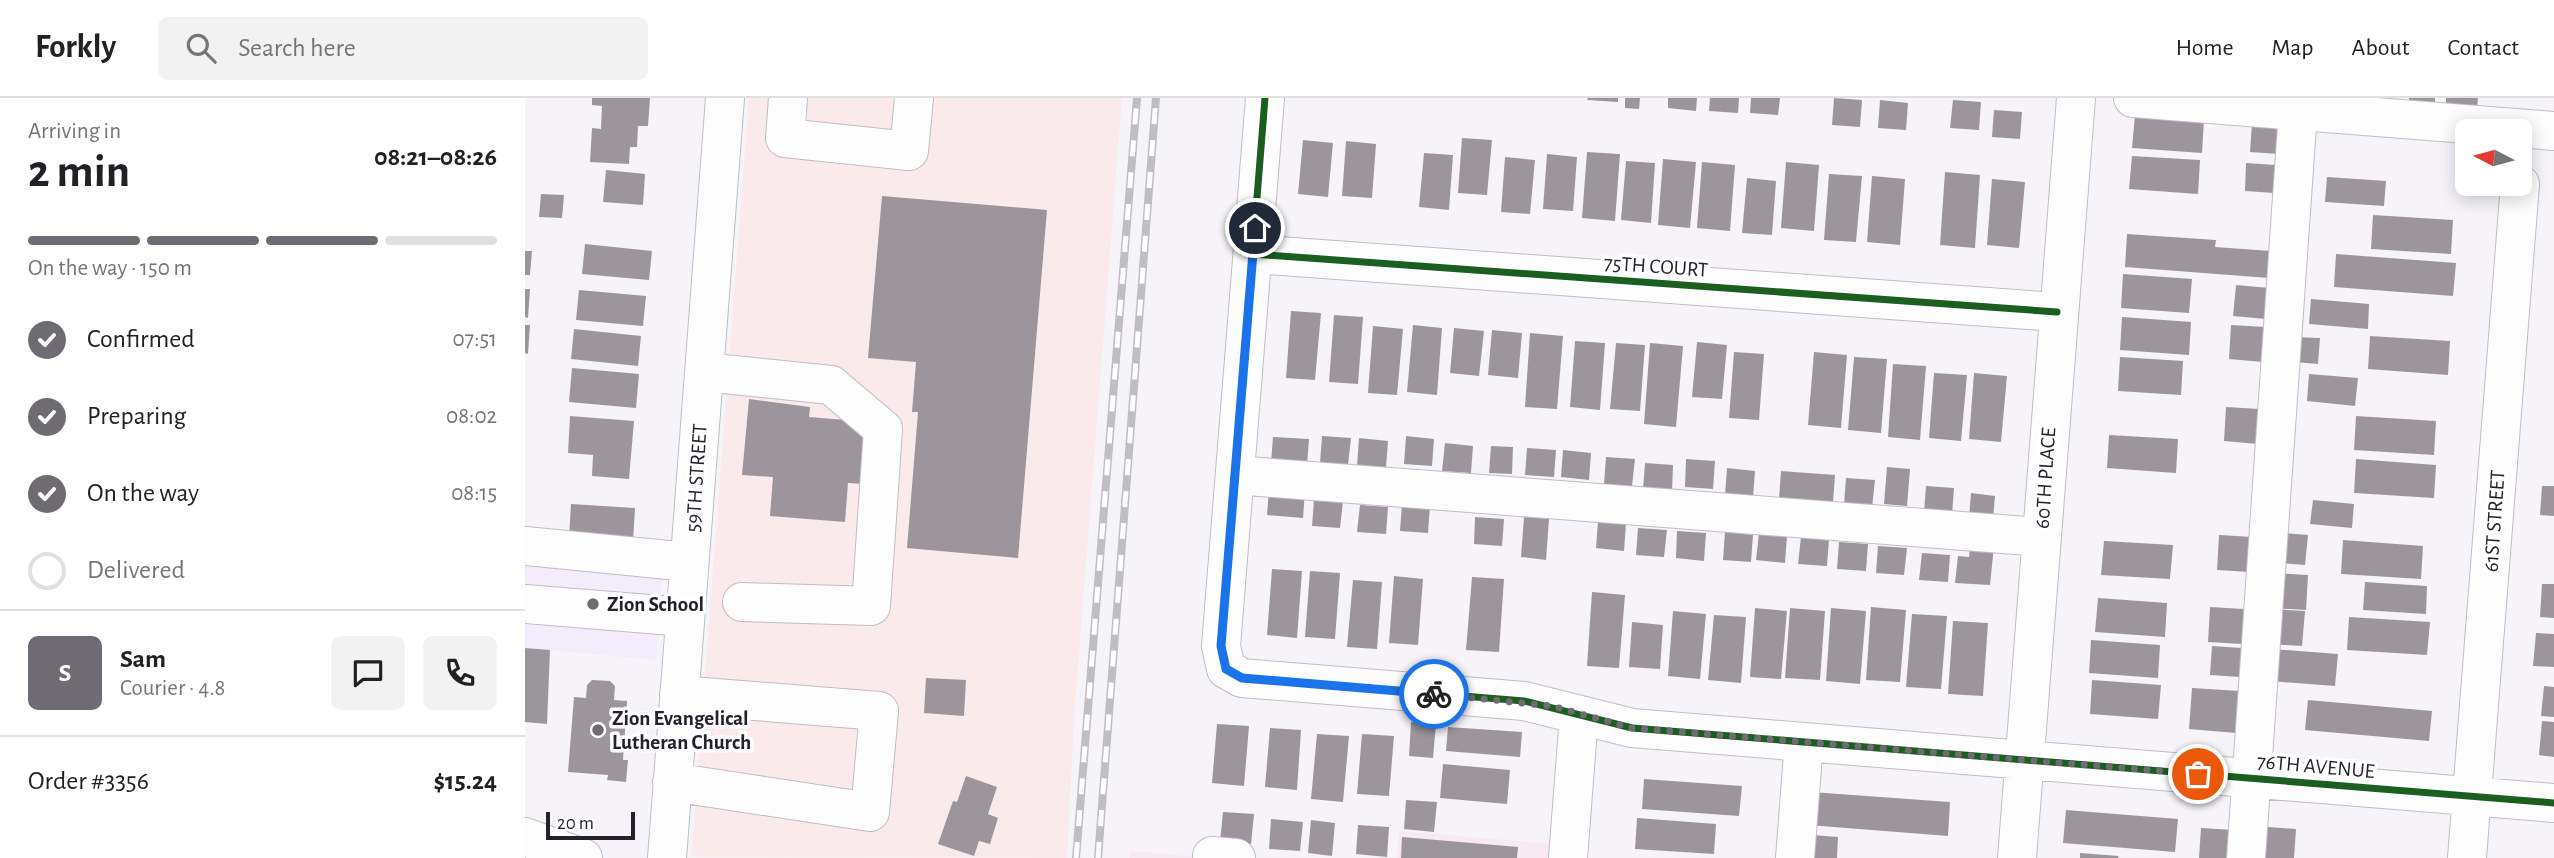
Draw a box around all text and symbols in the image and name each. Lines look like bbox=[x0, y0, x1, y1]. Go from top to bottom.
search box bbox=[158, 17, 648, 80]
icon: search bbox=[182, 29, 220, 67]
text: Forkly bbox=[35, 31, 116, 64]
text: Search here bbox=[238, 35, 356, 61]
text: Home bbox=[2176, 36, 2234, 60]
text: Map bbox=[2272, 36, 2314, 60]
text: About bbox=[2352, 36, 2409, 60]
text: Contact bbox=[2447, 36, 2519, 60]
north arrow bbox=[2455, 119, 2532, 196]
map controls bbox=[2455, 119, 2532, 196]
text: Arriving in bbox=[28, 120, 121, 143]
text: 08:21–08:26 bbox=[374, 144, 497, 170]
text: 2 min bbox=[28, 149, 130, 195]
pin bbox=[1225, 198, 1285, 258]
icon: home bbox=[1236, 209, 1274, 247]
street label: 75TH COURT bbox=[1603, 252, 1709, 281]
text: On the way · 150 m bbox=[28, 257, 192, 280]
icon: check bbox=[28, 321, 66, 359]
text: Confirmed bbox=[87, 326, 195, 352]
text: 07:51 bbox=[452, 328, 497, 351]
icon: check bbox=[28, 398, 66, 436]
text: Preparing bbox=[87, 403, 186, 429]
text: 08:02 bbox=[446, 405, 497, 428]
street label: 59TH STREET bbox=[682, 423, 711, 533]
street label: 60TH PLACE bbox=[2031, 427, 2060, 529]
street label: 61ST STREET bbox=[2480, 469, 2509, 573]
icon: check bbox=[28, 475, 66, 513]
text: On the way bbox=[87, 480, 199, 506]
text: 08:15 bbox=[451, 482, 497, 505]
text: Delivered bbox=[87, 557, 185, 583]
place label: Zion School bbox=[607, 594, 704, 615]
marker: Zion School bbox=[585, 596, 601, 612]
button: chat bbox=[331, 636, 405, 710]
button: phone bbox=[423, 636, 497, 710]
text: Sam bbox=[120, 646, 166, 672]
courier bbox=[1399, 659, 1469, 729]
text: S bbox=[59, 660, 71, 686]
icon: bike bbox=[1415, 675, 1453, 713]
text: Courier · 4.8 bbox=[120, 677, 225, 700]
place label: Zion Evangelical Lutheran Church bbox=[612, 708, 751, 753]
marker: Zion Evangelical Lutheran Church bbox=[590, 722, 606, 738]
pin bbox=[2168, 744, 2228, 804]
street label: 76TH AVENUE bbox=[2256, 751, 2376, 782]
icon: bag bbox=[2179, 755, 2217, 793]
text: Order #3356 bbox=[28, 768, 149, 794]
text: $15.24 bbox=[433, 768, 497, 794]
scale bar bbox=[546, 809, 635, 841]
text: 20 m bbox=[557, 814, 594, 833]

